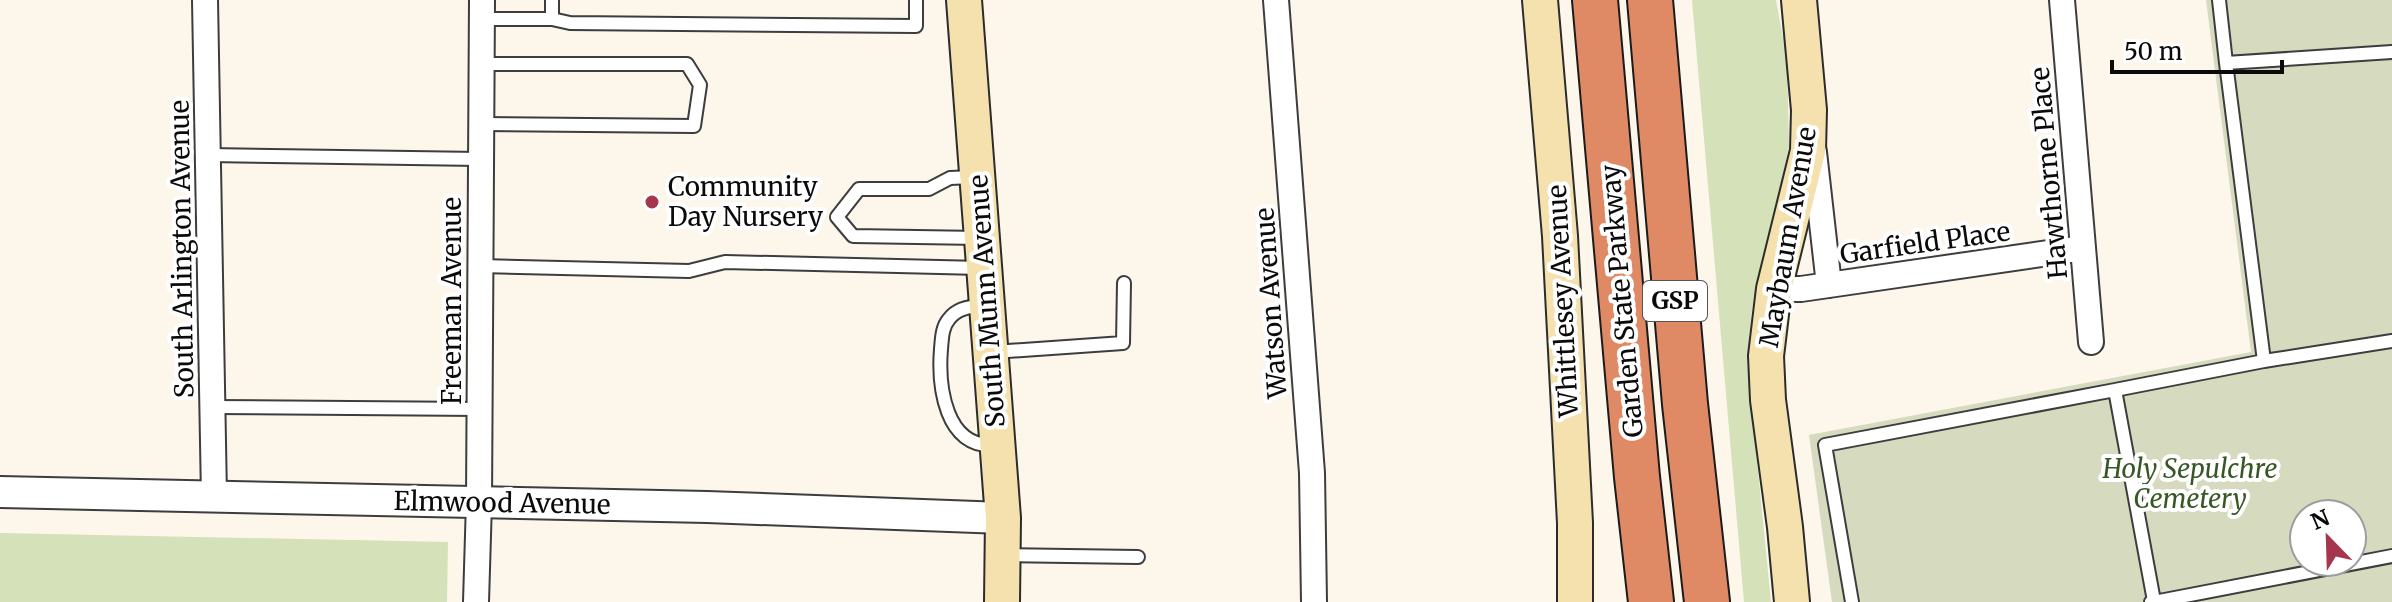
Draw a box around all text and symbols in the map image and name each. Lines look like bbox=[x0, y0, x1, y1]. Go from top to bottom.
scale bar bbox=[2112, 24, 2282, 74]
text: 50 m bbox=[2124, 36, 2183, 67]
street label: Hawthorne Place bbox=[2023, 66, 2074, 280]
street label: South Arlington Avenue bbox=[162, 100, 201, 399]
street label: Maybaum Avenue bbox=[1752, 124, 1823, 350]
street label: Garden State Parkway bbox=[1593, 163, 1650, 439]
place label: Community Day Nursery bbox=[668, 170, 824, 233]
street label: South Munn Avenue bbox=[961, 173, 1012, 429]
street label: Whittlesey Avenue bbox=[1540, 184, 1585, 419]
marker: Community Day Nursery bbox=[643, 193, 661, 211]
street label: Freeman Avenue bbox=[435, 197, 468, 405]
street label: Watson Avenue bbox=[1247, 206, 1294, 401]
street label: Garfield Place bbox=[1838, 214, 2012, 271]
road number: GSP bbox=[1643, 281, 1707, 321]
park label: Holy Sepulchre Cemetery bbox=[2101, 452, 2278, 515]
street label: Elmwood Avenue bbox=[393, 484, 611, 521]
north arrow bbox=[2288, 498, 2368, 578]
text: N bbox=[2307, 503, 2334, 536]

